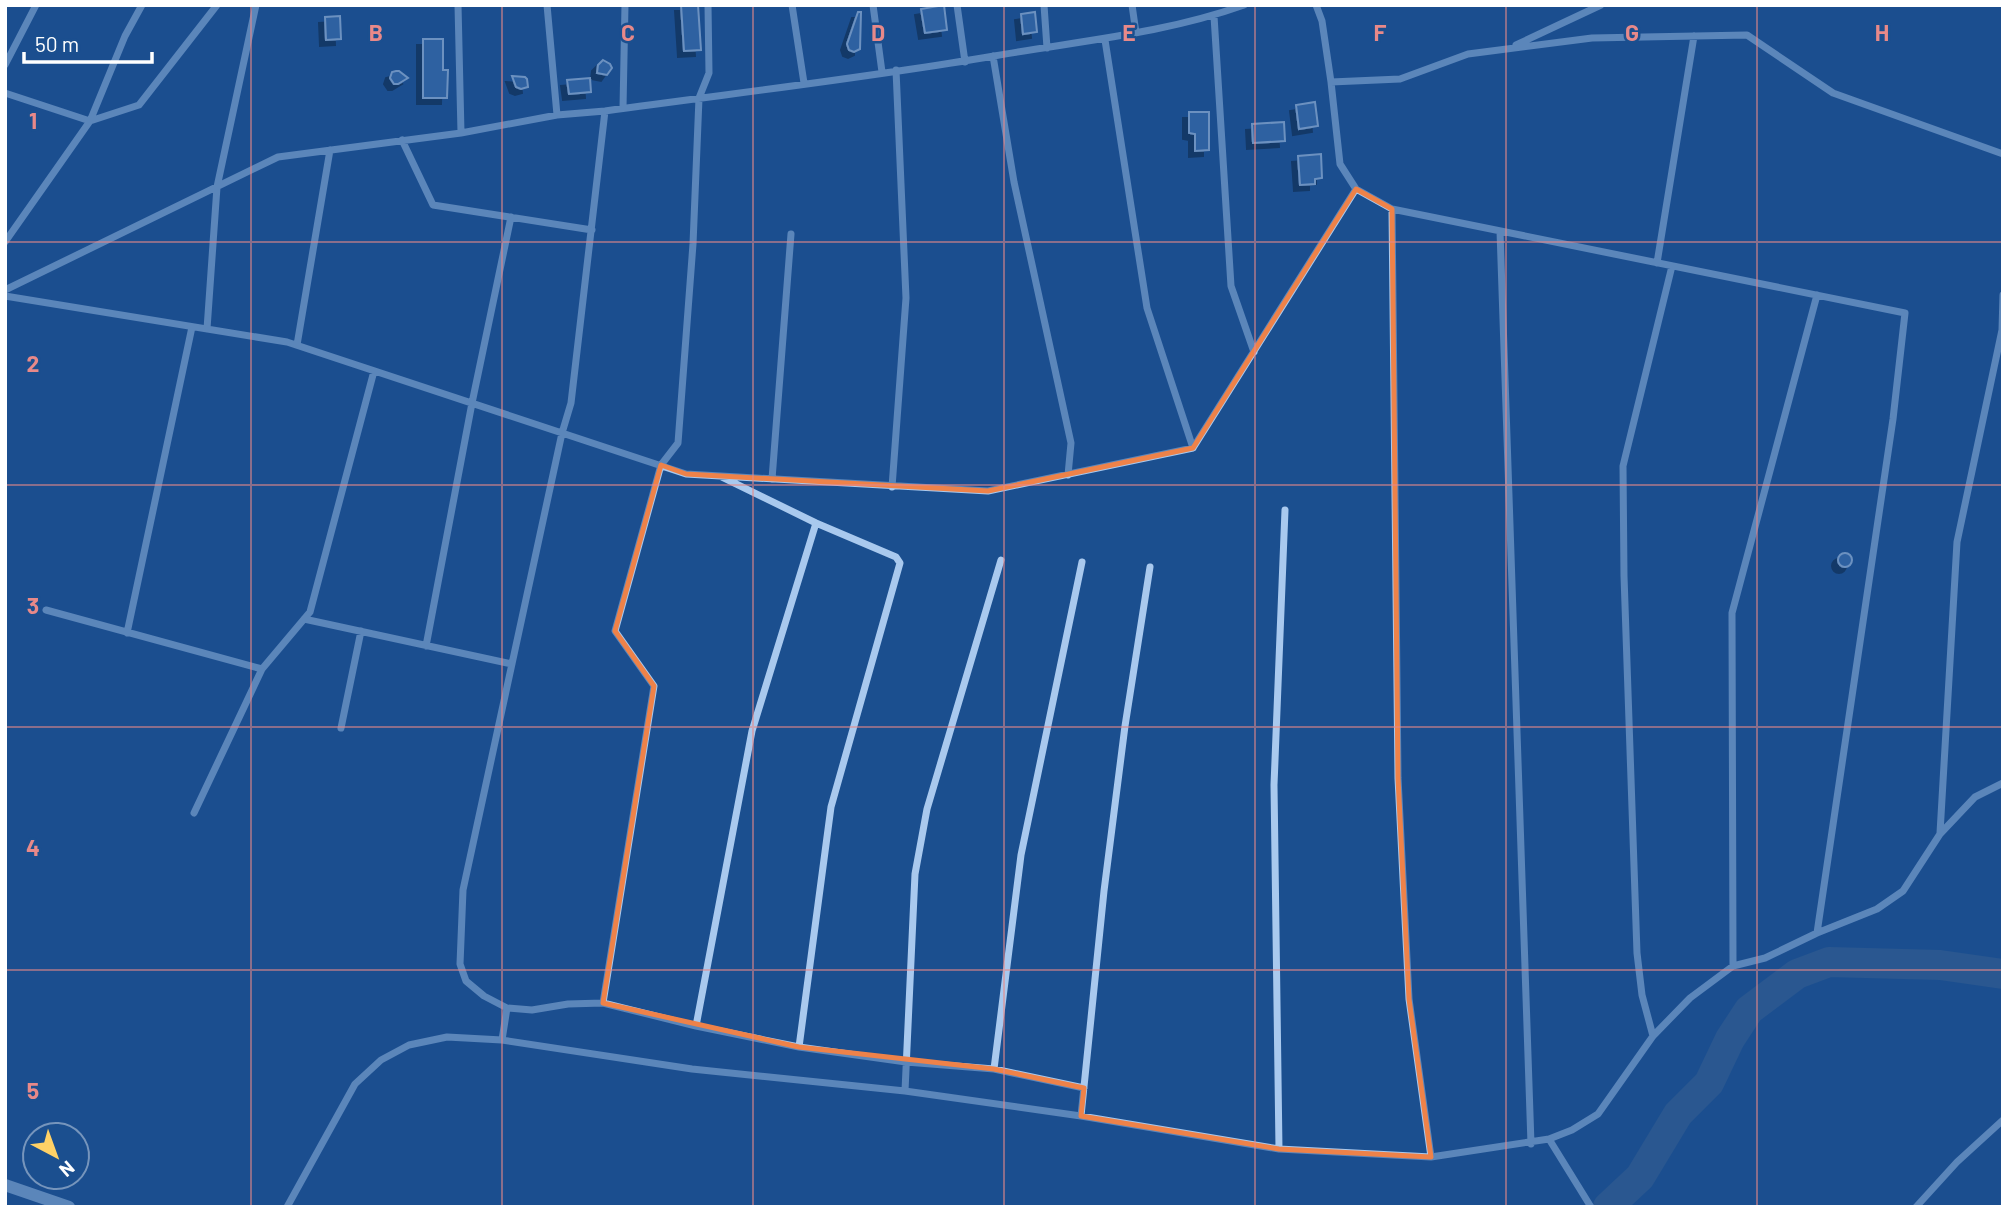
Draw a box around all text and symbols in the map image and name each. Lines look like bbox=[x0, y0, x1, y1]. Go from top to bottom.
text: B bbox=[369, 18, 383, 46]
text: C bbox=[621, 18, 635, 46]
text: D bbox=[871, 18, 885, 46]
text: E bbox=[1122, 18, 1136, 46]
text: F bbox=[1374, 18, 1387, 46]
text: G bbox=[1625, 18, 1639, 46]
text: H bbox=[1875, 18, 1889, 46]
scale bar bbox=[24, 21, 152, 65]
text: 50 m bbox=[35, 31, 79, 56]
text: 1 bbox=[29, 106, 37, 134]
text: 2 bbox=[27, 349, 39, 377]
text: 3 bbox=[27, 591, 39, 619]
text: 4 bbox=[26, 833, 40, 861]
text: 5 bbox=[27, 1076, 39, 1104]
north arrow bbox=[21, 1121, 91, 1191]
text: N bbox=[55, 1156, 80, 1182]

